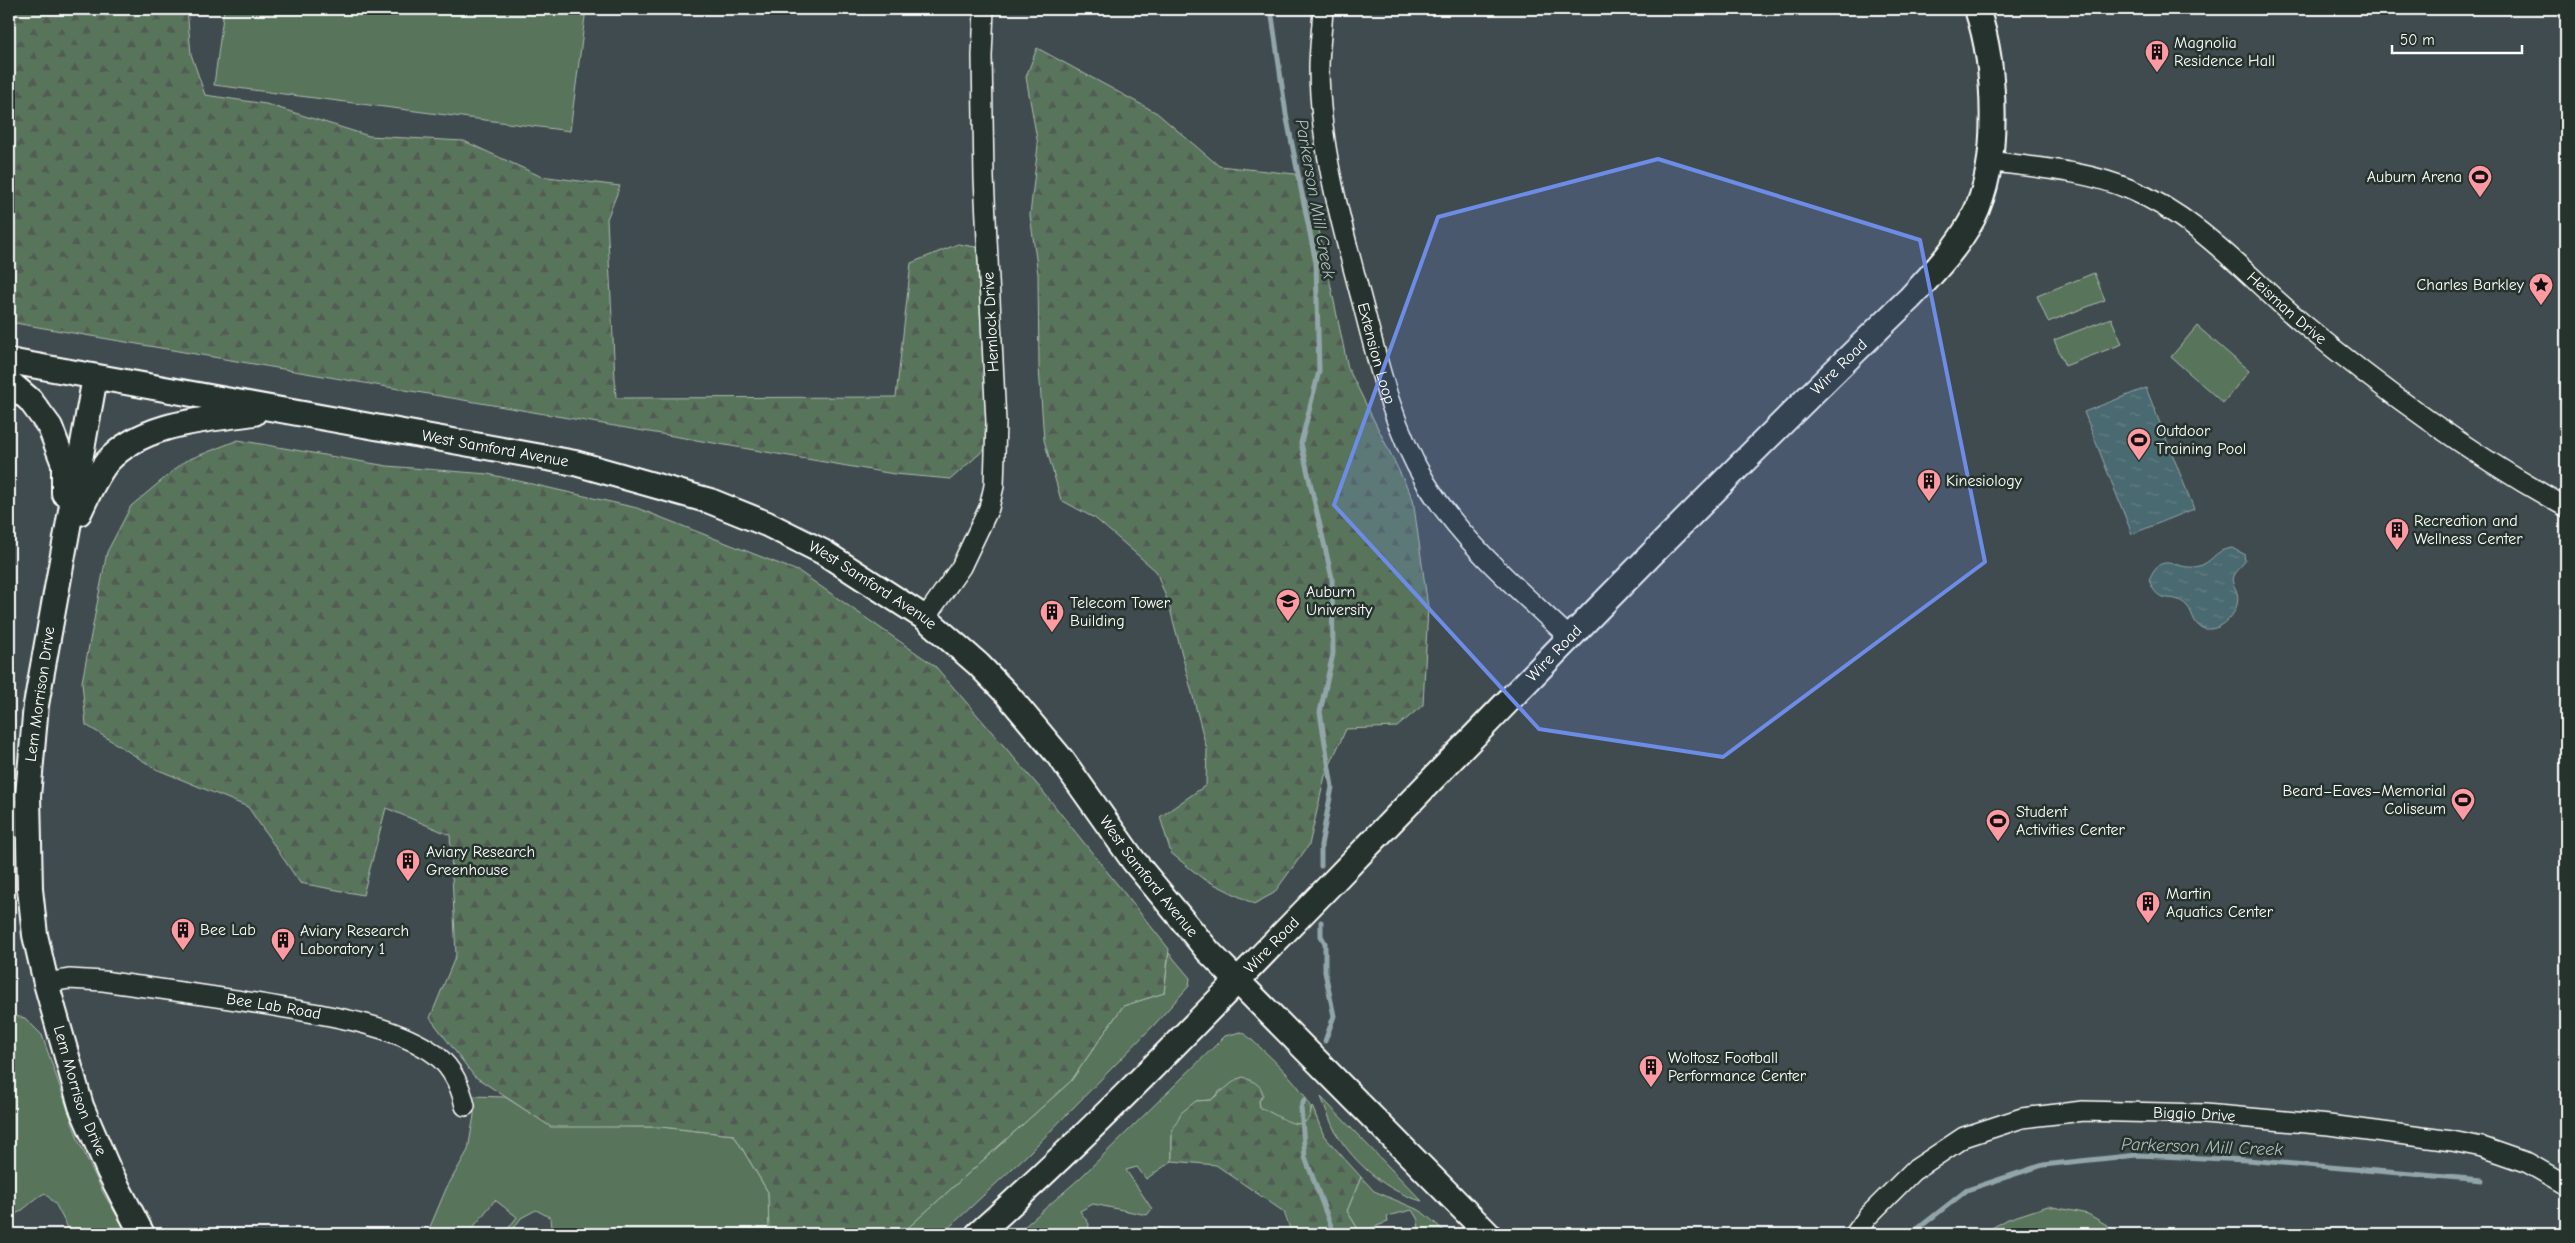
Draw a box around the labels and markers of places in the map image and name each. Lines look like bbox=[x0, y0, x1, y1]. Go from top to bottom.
place label: Magnolia Residence Hall bbox=[2174, 34, 2275, 70]
building icon: Magnolia Residence Hall bbox=[2144, 39, 2170, 73]
sports icon: Auburn Arena bbox=[2467, 164, 2493, 198]
place label: Auburn Arena bbox=[2367, 168, 2462, 186]
place icon: Charles Barkley bbox=[2528, 272, 2554, 306]
place label: Charles Barkley bbox=[2417, 276, 2525, 294]
place label: Outdoor Training Pool bbox=[2156, 422, 2246, 458]
sports icon: Outdoor Training Pool bbox=[2126, 427, 2152, 461]
building icon: Kinesiology bbox=[1916, 468, 1942, 502]
place label: Kinesiology bbox=[1946, 472, 2023, 490]
place label: Recreation and Wellness Center bbox=[2414, 512, 2523, 548]
building icon: Recreation and Wellness Center bbox=[2384, 517, 2410, 551]
place label: Auburn University bbox=[1306, 583, 1373, 619]
school or university icon: Auburn University bbox=[1275, 588, 1301, 622]
place label: Telecom Tower Building bbox=[1070, 594, 1171, 630]
building icon: Telecom Tower Building bbox=[1039, 599, 1065, 633]
place label: Beard–Eaves–Memorial Coliseum bbox=[2282, 782, 2446, 818]
sports icon: Beard–Eaves–Memorial Coliseum bbox=[2450, 787, 2476, 821]
place label: Student Activities Center bbox=[2016, 803, 2126, 839]
sports icon: Student Activities Center bbox=[1985, 808, 2011, 842]
place label: Aviary Research Greenhouse bbox=[426, 843, 535, 879]
building icon: Aviary Research Greenhouse bbox=[395, 848, 421, 882]
place label: Martin Aquatics Center bbox=[2166, 885, 2274, 921]
building icon: Martin Aquatics Center bbox=[2135, 890, 2161, 924]
building icon: Bee Lab bbox=[170, 917, 196, 951]
place label: Bee Lab bbox=[200, 921, 256, 939]
place label: Aviary Research Laboratory 1 bbox=[300, 922, 409, 958]
building icon: Aviary Research Laboratory 1 bbox=[270, 927, 296, 961]
place label: Woltosz Football Performance Center bbox=[1668, 1049, 1807, 1085]
building icon: Woltosz Football Performance Center bbox=[1638, 1054, 1664, 1088]

